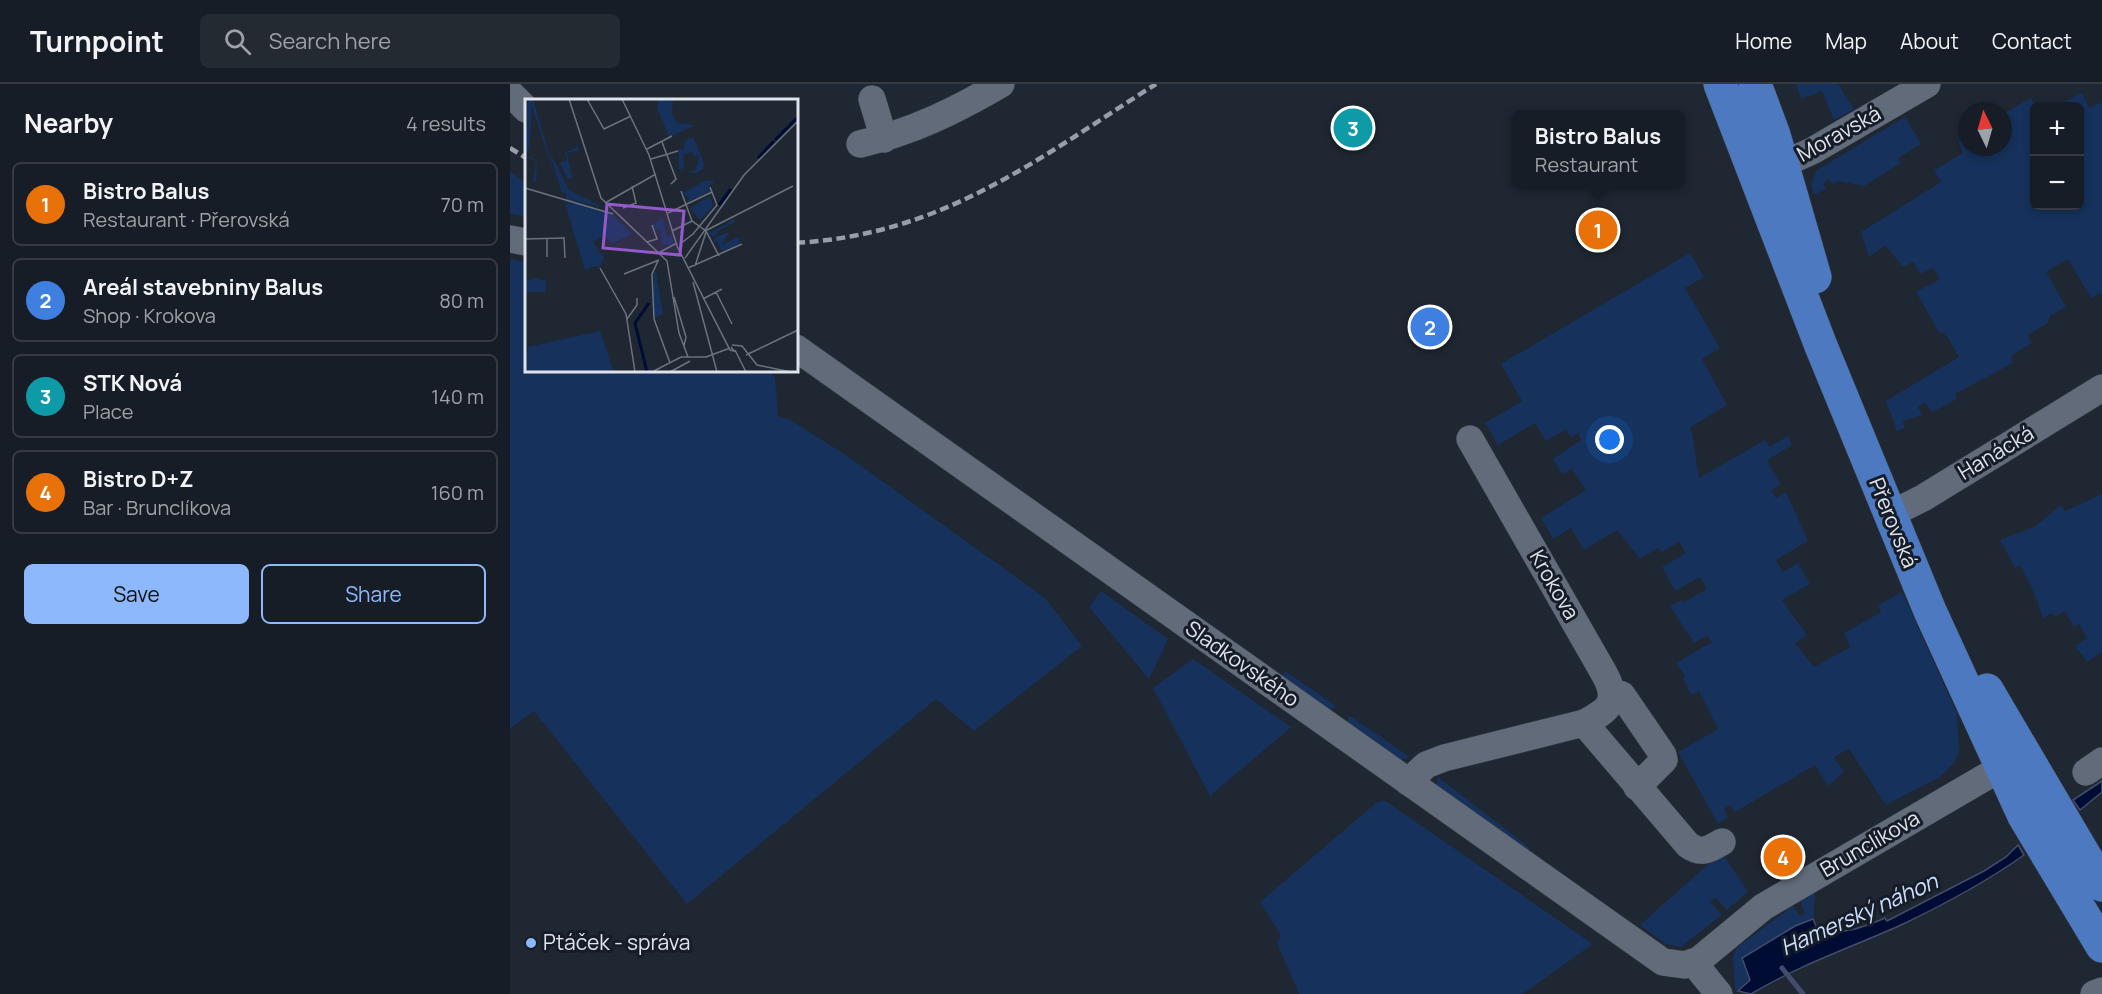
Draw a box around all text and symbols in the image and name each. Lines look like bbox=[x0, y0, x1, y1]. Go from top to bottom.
search box bbox=[200, 14, 620, 68]
text: Turnpoint bbox=[30, 22, 164, 60]
icon: search bbox=[221, 25, 254, 58]
text: Search here bbox=[269, 26, 391, 56]
text: Home bbox=[1735, 27, 1792, 55]
text: Map bbox=[1825, 27, 1867, 55]
text: About bbox=[1900, 27, 1959, 55]
text: Contact bbox=[1992, 27, 2072, 55]
inset map bbox=[525, 99, 798, 372]
street label: Moravská bbox=[1792, 99, 1885, 168]
north arrow bbox=[1958, 102, 2012, 156]
map controls bbox=[2030, 102, 2084, 210]
button: + bbox=[2030, 102, 2084, 156]
text: Nearby bbox=[24, 105, 113, 141]
pin: 3 bbox=[1334, 106, 1372, 150]
text: 4 results bbox=[406, 110, 486, 137]
popup bbox=[1511, 110, 1685, 188]
text: Bistro Balus bbox=[1535, 121, 1661, 151]
text: Restaurant bbox=[1535, 151, 1638, 178]
button: − bbox=[2030, 156, 2084, 210]
text: Bistro Balus bbox=[83, 176, 209, 206]
text: 1 bbox=[41, 191, 50, 218]
text: 70 m bbox=[441, 191, 484, 218]
text: Restaurant · Přerovská bbox=[83, 206, 290, 233]
pin: 1 bbox=[1578, 208, 1618, 252]
text: Areál stavebniny Balus bbox=[83, 272, 323, 302]
text: 2 bbox=[40, 287, 51, 314]
text: 80 m bbox=[439, 287, 484, 314]
text: Shop · Krokova bbox=[83, 302, 216, 329]
pin: 2 bbox=[1410, 304, 1450, 350]
text: STK Nová bbox=[83, 368, 182, 398]
text: 3 bbox=[40, 383, 51, 410]
text: 140 m bbox=[431, 383, 484, 410]
text: Place bbox=[83, 398, 133, 425]
street label: Hanácká bbox=[1952, 419, 2039, 486]
your location bbox=[1595, 425, 1624, 454]
text: Bistro D+Z bbox=[83, 464, 194, 494]
street label: Přerovská bbox=[1863, 473, 1925, 572]
text: 4 bbox=[39, 479, 52, 506]
text: 160 m bbox=[431, 479, 484, 506]
text: Bar · Brunclíkova bbox=[83, 494, 231, 521]
street label: Krokova bbox=[1524, 545, 1586, 624]
button: Save bbox=[24, 564, 249, 624]
button: Share bbox=[261, 564, 486, 624]
street label: Sladkovského bbox=[1180, 614, 1305, 713]
street label: Brunclíkova bbox=[1815, 803, 1924, 883]
pin: 4 bbox=[1764, 834, 1802, 880]
water label: Hamerský náhon bbox=[1776, 866, 1943, 962]
place label: Ptáček - správa bbox=[543, 928, 691, 956]
marker: Ptáček - správa bbox=[524, 936, 538, 950]

